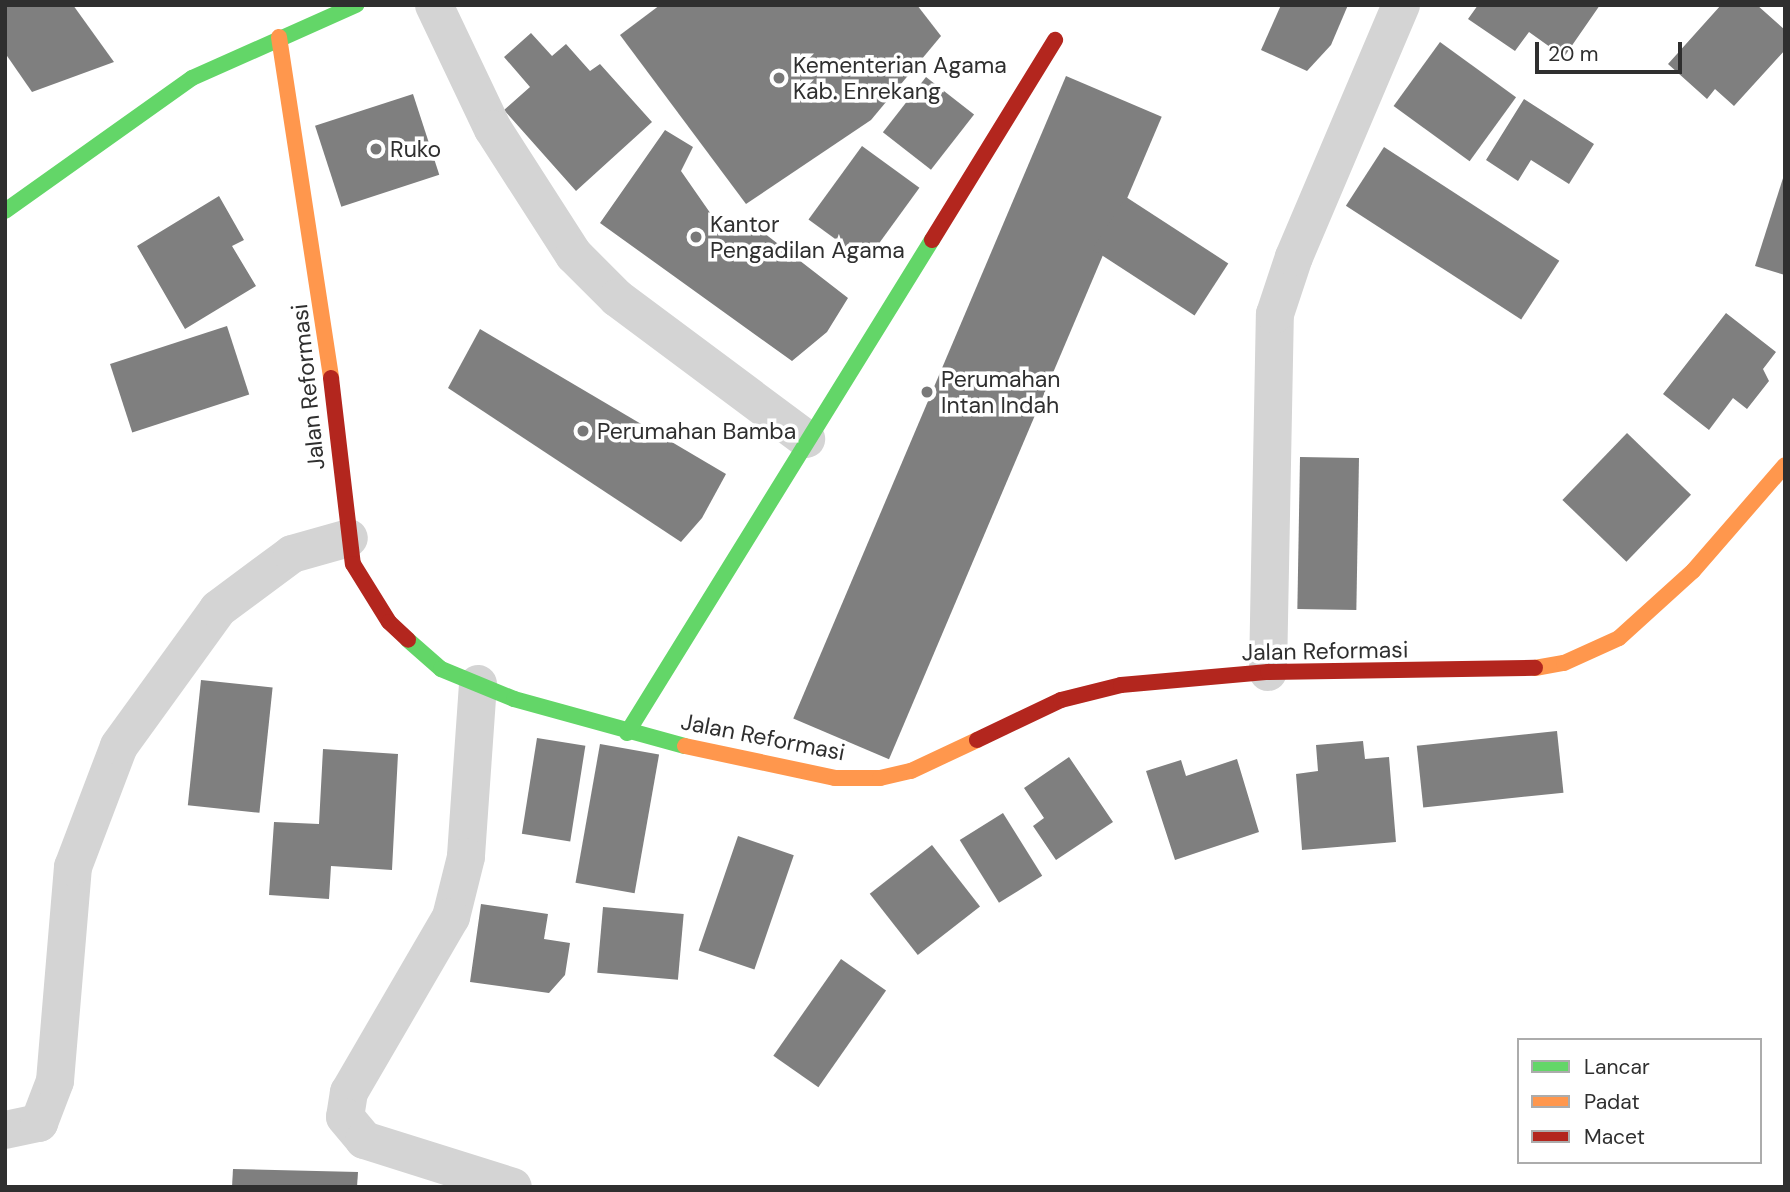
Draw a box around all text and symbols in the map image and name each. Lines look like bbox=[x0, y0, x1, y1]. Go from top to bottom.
scale bar bbox=[1538, 28, 1685, 72]
text: 20 m bbox=[1548, 40, 1599, 68]
place label: Kementerian Agama Kab. Enrekang bbox=[793, 51, 1007, 105]
marker: Kementerian Agama Kab. Enrekang bbox=[771, 70, 787, 86]
place label: Ruko bbox=[390, 135, 441, 163]
marker: Ruko bbox=[368, 141, 384, 157]
place label: Kantor Pengadilan Agama bbox=[710, 210, 905, 264]
marker: Kantor Pengadilan Agama bbox=[688, 229, 704, 245]
street label: Jalan Reformasi bbox=[286, 303, 330, 471]
place label: Perumahan Intan Indah bbox=[941, 365, 1060, 419]
marker: Perumahan Intan Indah bbox=[919, 384, 935, 400]
place label: Perumahan Bamba bbox=[597, 417, 796, 445]
marker: Perumahan Bamba bbox=[575, 423, 591, 439]
street label: Jalan Reformasi bbox=[1241, 636, 1409, 666]
street label: Jalan Reformasi bbox=[679, 708, 847, 766]
legend bbox=[1517, 1038, 1762, 1164]
text: Lancar bbox=[1584, 1053, 1650, 1081]
text: Padat bbox=[1584, 1088, 1640, 1116]
text: Macet bbox=[1584, 1123, 1645, 1151]

